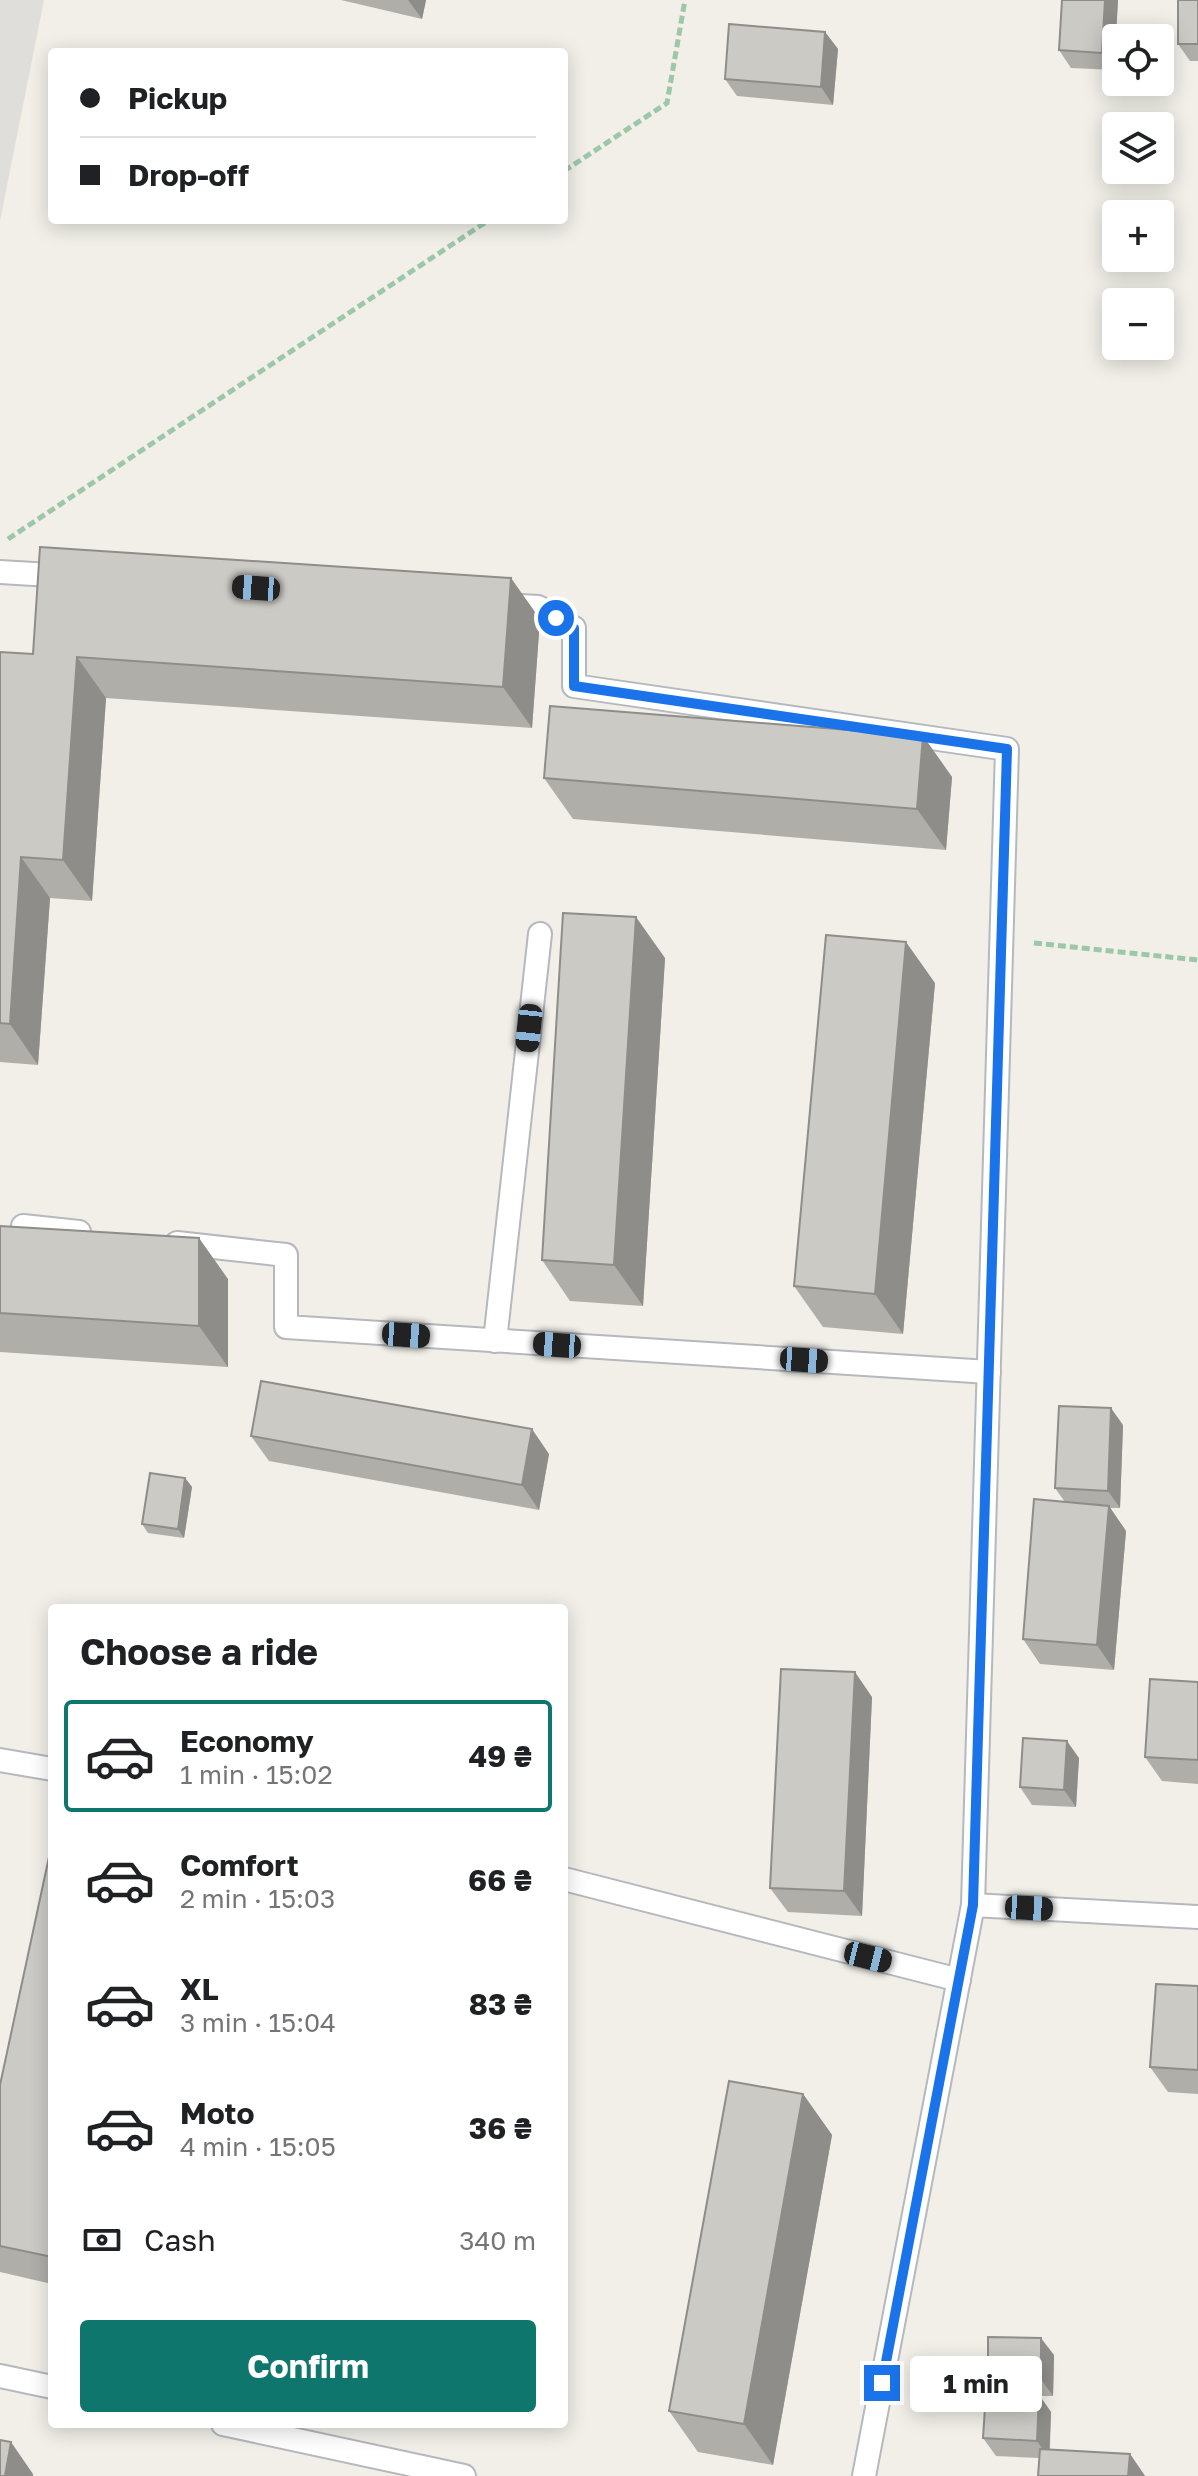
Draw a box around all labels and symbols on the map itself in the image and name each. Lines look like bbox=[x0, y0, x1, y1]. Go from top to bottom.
car bbox=[231, 574, 281, 602]
route start bbox=[538, 600, 574, 636]
car bbox=[515, 1003, 543, 1053]
car bbox=[381, 1321, 431, 1349]
car bbox=[532, 1331, 582, 1359]
car bbox=[779, 1346, 829, 1374]
car bbox=[1004, 1895, 1054, 1921]
car bbox=[842, 1940, 894, 1974]
callout: 1 min bbox=[910, 2355, 1042, 2411]
route end bbox=[864, 2365, 900, 2401]

